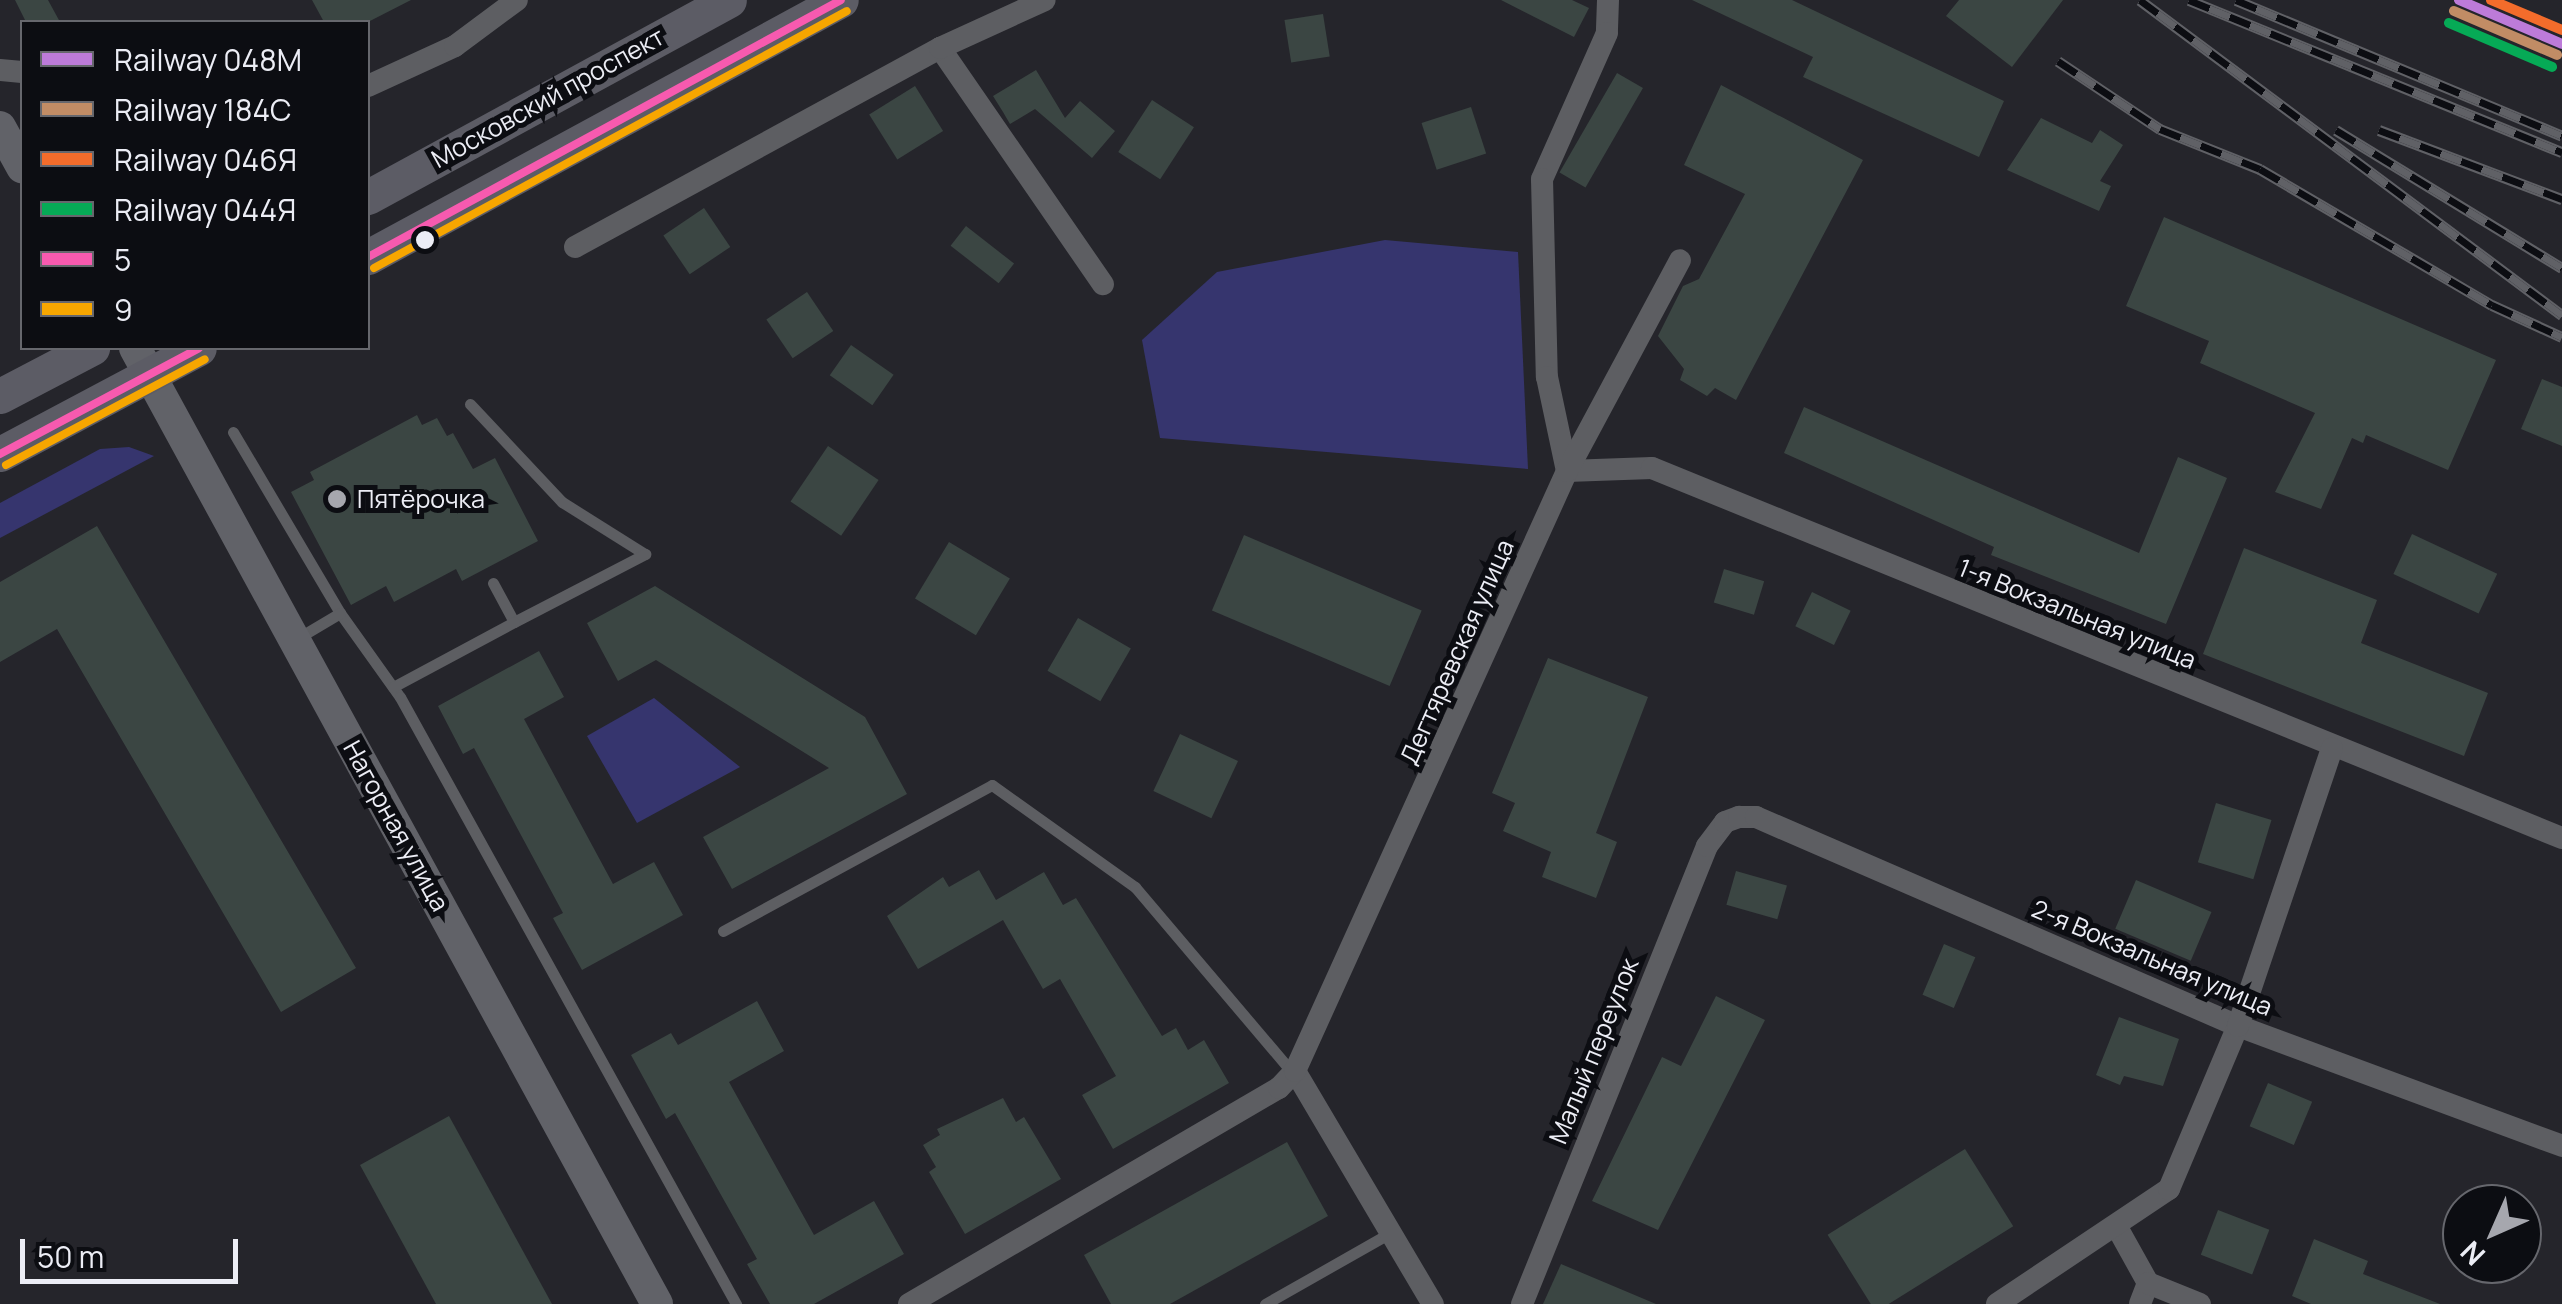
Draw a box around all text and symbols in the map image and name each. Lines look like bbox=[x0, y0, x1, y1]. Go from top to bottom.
legend bbox=[20, 20, 370, 350]
street label: Московский проспект bbox=[427, 22, 669, 174]
text: Railway 048М bbox=[114, 39, 302, 80]
text: Railway 184С bbox=[114, 89, 292, 130]
text: Railway 046Я bbox=[114, 139, 297, 180]
text: Railway 044Я bbox=[114, 189, 296, 230]
unlabelled marker bbox=[415, 230, 435, 250]
text: 5 bbox=[114, 239, 131, 280]
text: 9 bbox=[114, 289, 133, 330]
place label: Пятёрочка bbox=[357, 484, 485, 514]
marker: Пятёрочка bbox=[326, 488, 348, 510]
street label: Дегтяревская улица bbox=[1394, 535, 1520, 769]
street label: 1-я Вокзальная улица bbox=[1954, 553, 2200, 675]
street label: Нагорная улица bbox=[337, 736, 455, 916]
street label: 2-я Вокзальная улица bbox=[2027, 894, 2277, 1022]
street label: Малый переулок bbox=[1543, 954, 1645, 1148]
north arrow bbox=[2442, 1184, 2542, 1284]
scale bar bbox=[25, 1219, 242, 1281]
text: N bbox=[2452, 1233, 2493, 1274]
text: 50 m bbox=[37, 1236, 104, 1277]

